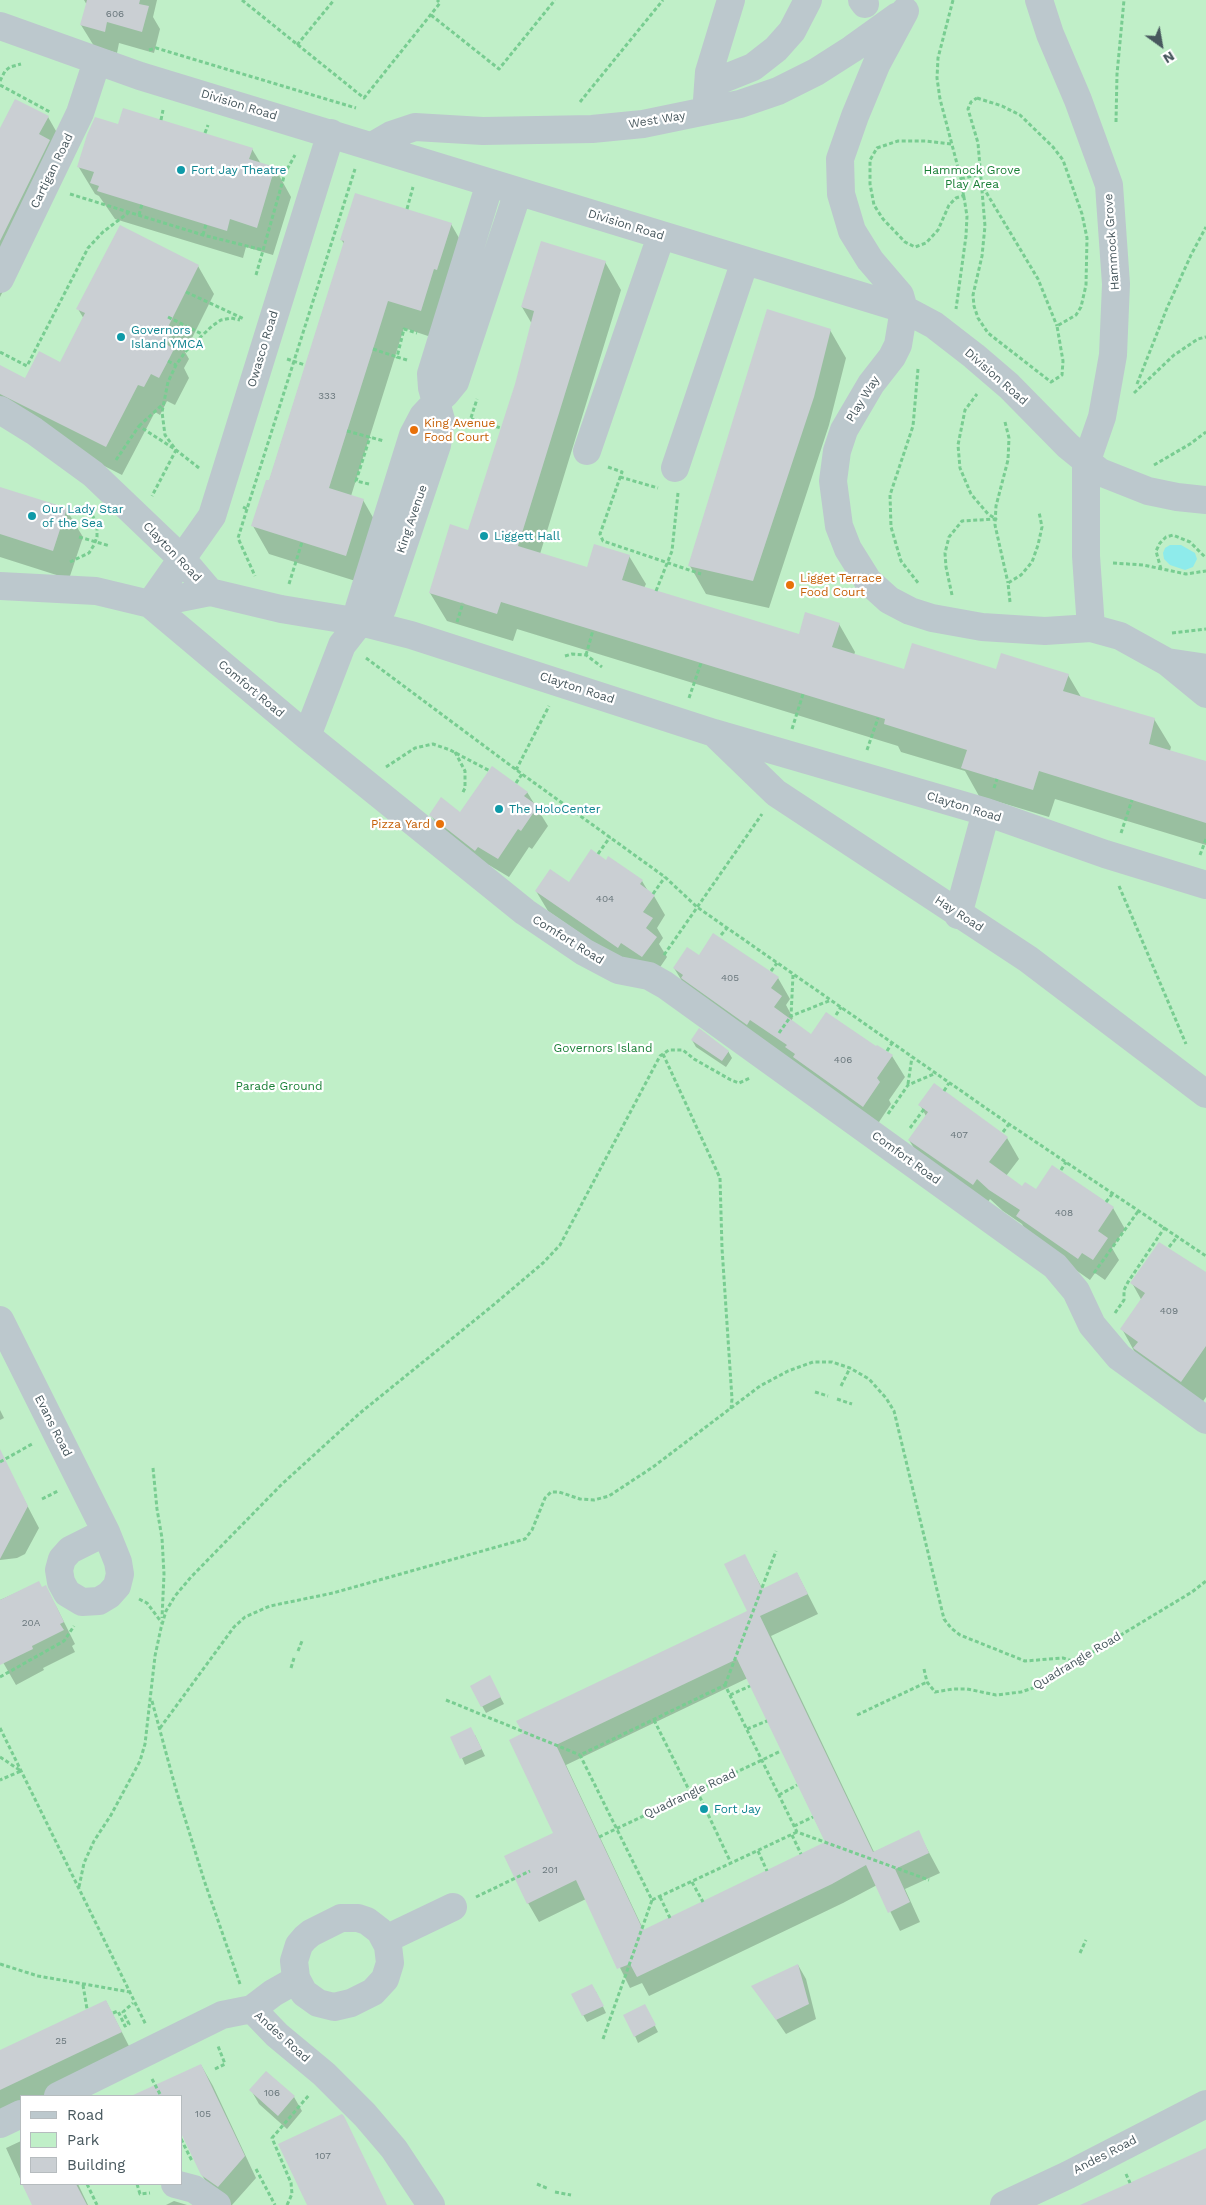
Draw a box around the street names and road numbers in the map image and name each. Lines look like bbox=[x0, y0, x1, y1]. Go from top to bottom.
street label: Division Road bbox=[199, 87, 279, 123]
street label: West Way bbox=[628, 108, 686, 132]
street label: Cartigan Road bbox=[28, 131, 76, 211]
street label: Hammock Grove bbox=[1101, 193, 1123, 291]
street label: Division Road bbox=[586, 207, 666, 243]
street label: Owasco Road bbox=[245, 309, 281, 389]
street label: Division Road bbox=[962, 346, 1030, 408]
street label: Play Way bbox=[843, 373, 883, 425]
street label: King Avenue bbox=[394, 483, 430, 555]
street label: Clayton Road bbox=[140, 519, 204, 585]
street label: Comfort Road bbox=[215, 657, 287, 721]
street label: Clayton Road bbox=[538, 669, 616, 707]
street label: Clayton Road bbox=[925, 789, 1003, 825]
street label: Hay Road bbox=[932, 893, 986, 935]
street label: Comfort Road bbox=[530, 912, 606, 968]
street label: Comfort Road bbox=[869, 1128, 943, 1188]
street label: Evans Road bbox=[31, 1393, 75, 1459]
street label: Quadrangle Road bbox=[1030, 1629, 1124, 1693]
street label: Quadrangle Road bbox=[642, 1766, 738, 1822]
street label: Andes Road bbox=[251, 2008, 313, 2066]
street label: Andes Road bbox=[1071, 2133, 1139, 2177]

